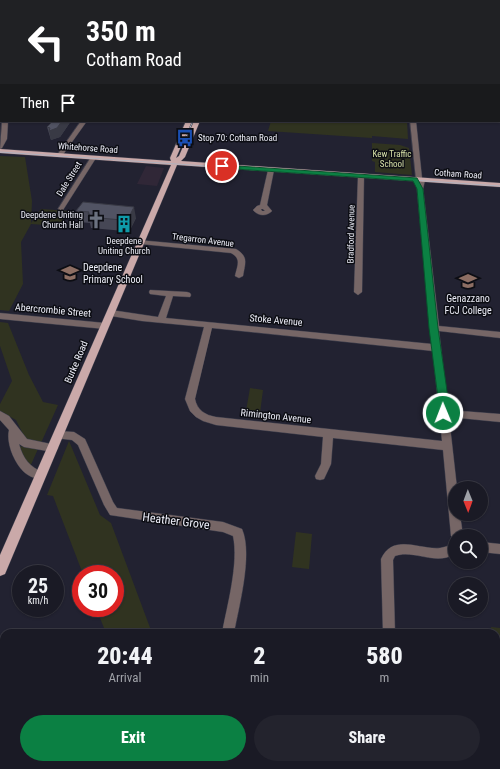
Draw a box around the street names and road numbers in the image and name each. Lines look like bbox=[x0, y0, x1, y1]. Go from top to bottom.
street label: Whitehorse Road bbox=[58, 141, 118, 155]
street label: Dale Street bbox=[54, 160, 84, 198]
street label: Cotham Road bbox=[434, 167, 482, 181]
street label: Bradford Avenue bbox=[345, 205, 357, 263]
street label: Tregarron Avenue bbox=[172, 231, 234, 249]
street label: Abercrombie Street bbox=[15, 301, 91, 319]
street label: Stoke Avenue bbox=[249, 312, 303, 328]
street label: Burke Road bbox=[62, 339, 90, 385]
street label: Rimington Avenue bbox=[240, 407, 312, 425]
street label: Heather Grove bbox=[142, 510, 211, 532]

